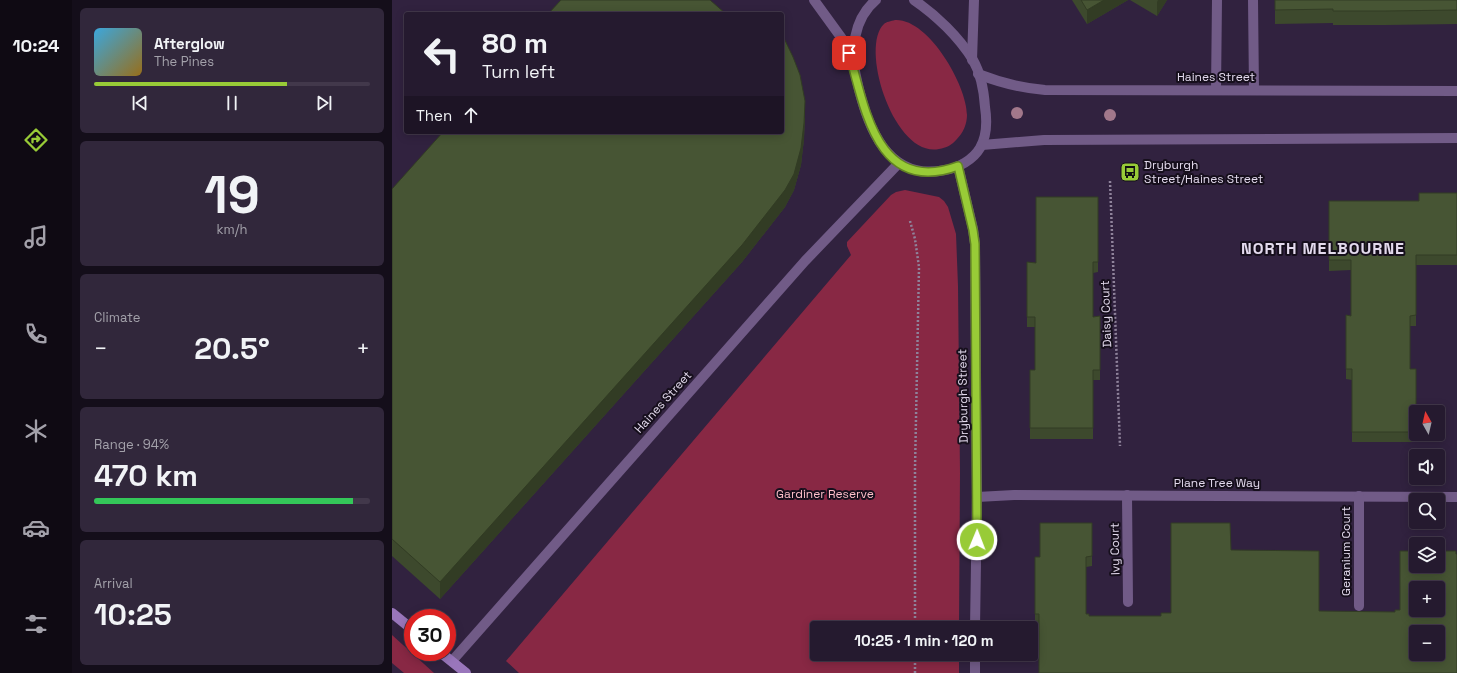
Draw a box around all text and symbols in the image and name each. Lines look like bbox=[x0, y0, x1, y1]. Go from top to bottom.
text: 80 m bbox=[482, 25, 548, 61]
icon: left bbox=[416, 28, 468, 80]
text: 10:24 bbox=[12, 34, 60, 57]
text: Afterglow bbox=[154, 34, 225, 53]
pin bbox=[832, 36, 866, 70]
icon: arrive bbox=[838, 42, 860, 64]
text: The Pines bbox=[154, 53, 214, 70]
text: Turn left bbox=[482, 60, 555, 83]
street label: Haines Street bbox=[1177, 69, 1255, 85]
icon: previous bbox=[129, 92, 151, 114]
icon: pause bbox=[221, 92, 243, 114]
icon: next bbox=[313, 92, 335, 114]
icon: ahead bbox=[460, 104, 482, 126]
text: Then bbox=[416, 106, 452, 125]
icon: directions bbox=[22, 126, 50, 154]
place label: Dryburgh Street/Haines Street bbox=[1144, 157, 1263, 187]
bus stop icon: Dryburgh Street/Haines Street bbox=[1119, 161, 1141, 183]
text: 19 bbox=[204, 162, 260, 228]
text: km/h bbox=[217, 221, 247, 238]
icon: music bbox=[22, 223, 50, 251]
district label: NORTH MELBOURNE bbox=[1241, 238, 1405, 259]
street label: Daisy Court bbox=[1097, 280, 1115, 348]
text: Climate bbox=[94, 309, 140, 326]
icon: phone bbox=[22, 320, 50, 348]
text: 20.5° bbox=[194, 329, 270, 368]
text: − bbox=[94, 334, 108, 362]
text: + bbox=[356, 334, 370, 362]
street label: Dryburgh Street bbox=[954, 349, 972, 443]
street label: Haines Street bbox=[631, 368, 695, 436]
north arrow bbox=[1409, 405, 1445, 441]
map controls bbox=[1409, 405, 1445, 661]
icon: climate bbox=[22, 417, 50, 445]
text: Range · 94% bbox=[94, 436, 169, 453]
button: sound bbox=[1409, 449, 1445, 485]
text: 470 km bbox=[94, 456, 198, 495]
street label: Plane Tree Way bbox=[1174, 475, 1260, 491]
park label: Gardiner Reserve bbox=[776, 486, 874, 502]
button: search bbox=[1409, 493, 1445, 529]
street label: Geranium Court bbox=[1338, 506, 1354, 596]
icon: car bbox=[22, 514, 50, 542]
position arrow bbox=[956, 519, 998, 561]
street label: Ivy Court bbox=[1107, 523, 1123, 575]
button: layers bbox=[1409, 537, 1445, 573]
text: Arrival bbox=[94, 575, 133, 592]
button: + bbox=[1409, 581, 1445, 617]
text: 10:25 bbox=[94, 595, 172, 634]
speed limit sign: 30 bbox=[404, 609, 456, 661]
icon: filters bbox=[22, 610, 50, 638]
button: − bbox=[1409, 625, 1445, 661]
text: 10:25 · 1 min · 120 m bbox=[854, 631, 994, 650]

